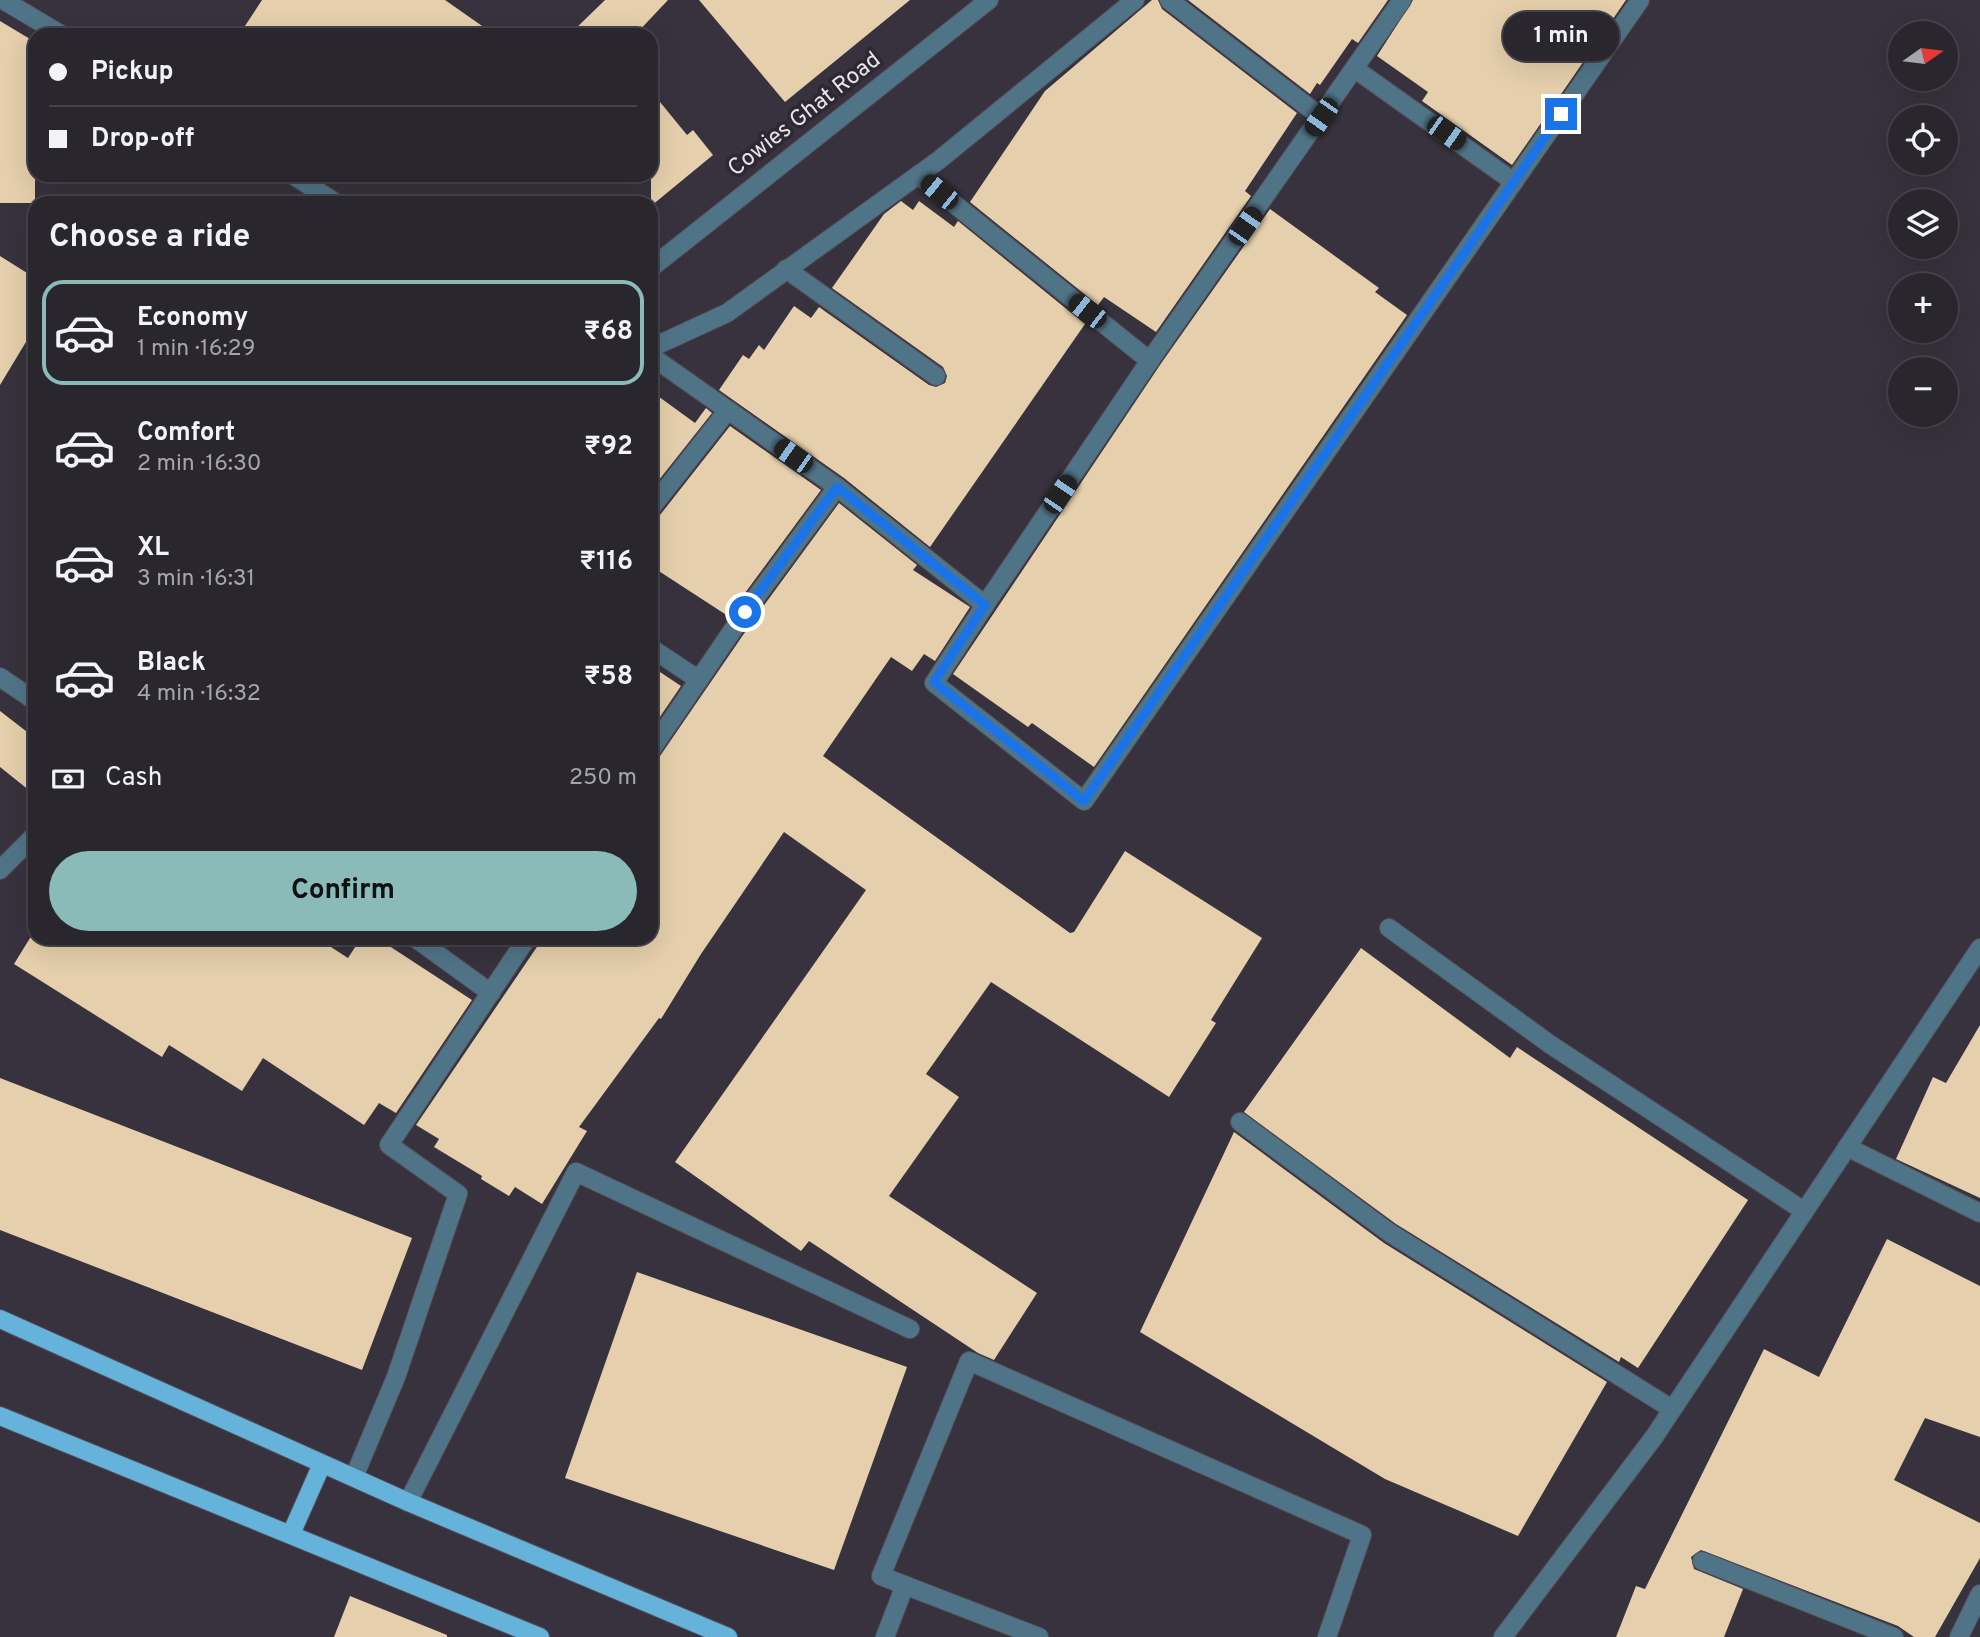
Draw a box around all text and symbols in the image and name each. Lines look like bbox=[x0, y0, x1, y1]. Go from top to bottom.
callout: 1 min bbox=[1503, 12, 1619, 61]
north arrow bbox=[1888, 21, 1958, 91]
map controls bbox=[1888, 21, 1958, 427]
text: 1 min bbox=[1533, 22, 1589, 51]
street label: Cowies Ghat Road bbox=[723, 46, 887, 184]
text: Pickup bbox=[91, 56, 174, 89]
car bbox=[1301, 94, 1342, 140]
route end bbox=[1545, 98, 1577, 130]
button: locate bbox=[1888, 105, 1958, 175]
car bbox=[1423, 112, 1470, 154]
text: Drop-off bbox=[91, 123, 194, 156]
car bbox=[917, 171, 962, 213]
button: layers bbox=[1888, 189, 1958, 259]
car bbox=[1225, 203, 1266, 249]
text: Choose a ride bbox=[49, 218, 250, 258]
button: + bbox=[1888, 273, 1958, 343]
car bbox=[1064, 290, 1111, 332]
icon: car bbox=[53, 301, 116, 364]
text: Economy bbox=[137, 302, 248, 335]
text: ₹68 bbox=[584, 316, 633, 349]
text: 1 min · 16:29 bbox=[137, 335, 255, 364]
button: − bbox=[1888, 357, 1958, 427]
icon: car bbox=[53, 416, 116, 479]
text: Comfort bbox=[137, 417, 235, 450]
text: ₹92 bbox=[584, 431, 633, 464]
car bbox=[770, 435, 817, 477]
text: 2 min · 16:30 bbox=[137, 450, 261, 479]
car bbox=[1040, 471, 1081, 517]
icon: car bbox=[53, 531, 116, 594]
text: XL bbox=[137, 532, 169, 565]
text: ₹116 bbox=[579, 546, 633, 579]
text: 3 min · 16:31 bbox=[137, 565, 255, 594]
route start bbox=[729, 596, 761, 628]
icon: car bbox=[53, 646, 116, 709]
text: Black bbox=[137, 647, 206, 680]
text: ₹58 bbox=[584, 661, 633, 694]
text: 4 min · 16:32 bbox=[137, 680, 261, 709]
icon: cash bbox=[49, 760, 87, 798]
text: Cash bbox=[105, 762, 162, 795]
text: 250 m bbox=[569, 764, 637, 793]
button: Confirm bbox=[49, 851, 637, 931]

